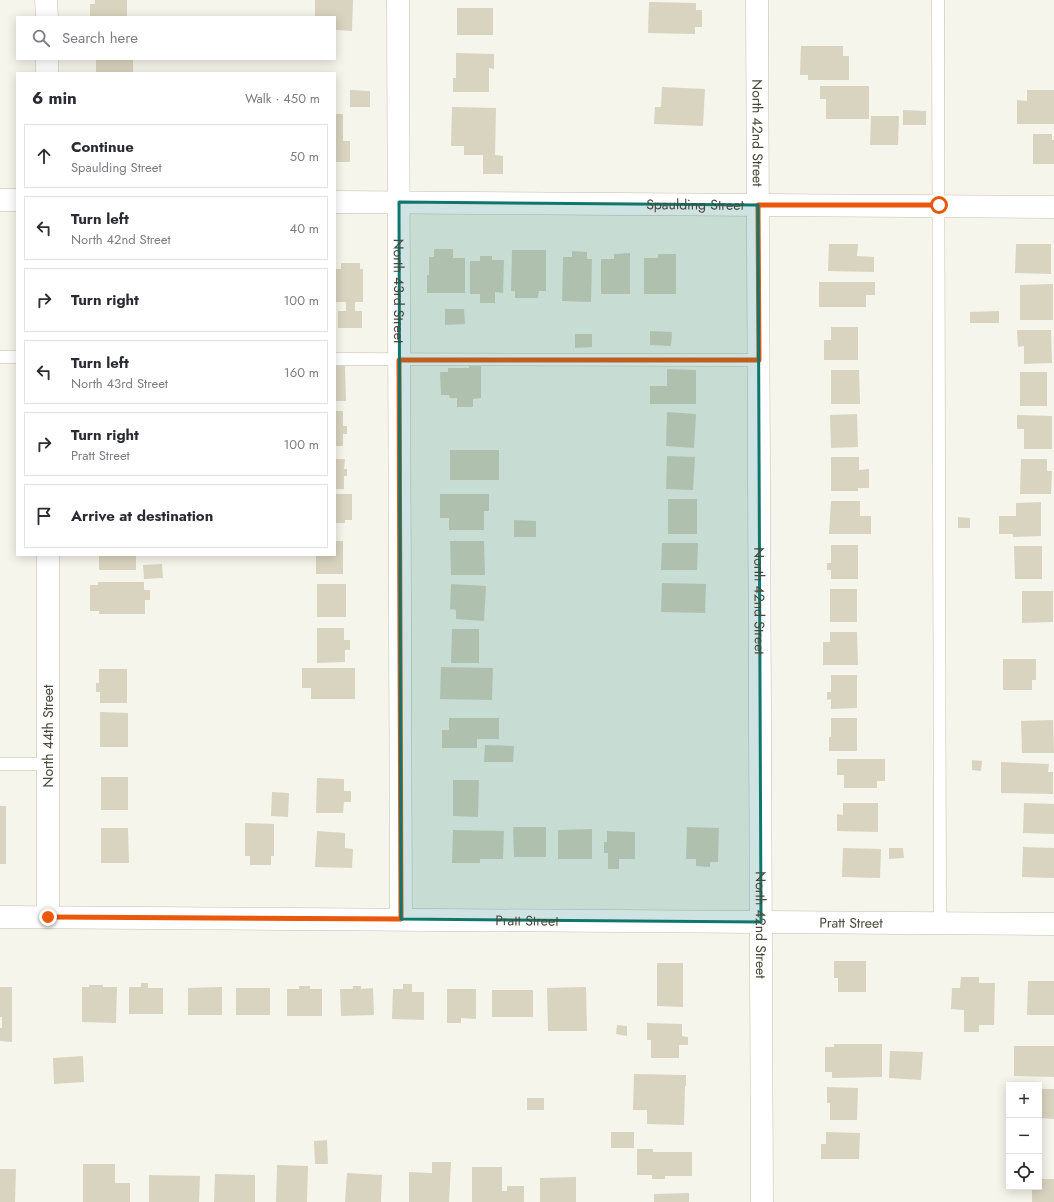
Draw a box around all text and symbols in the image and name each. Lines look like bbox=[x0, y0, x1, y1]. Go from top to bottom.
search box bbox=[16, 16, 336, 60]
icon: search bbox=[30, 27, 52, 49]
text: Search here bbox=[62, 27, 138, 49]
street label: North 42nd Street bbox=[747, 79, 768, 187]
text: 6 min bbox=[32, 86, 77, 110]
text: Walk · 450 m bbox=[245, 89, 320, 108]
text: Continue bbox=[71, 136, 134, 158]
icon: ahead bbox=[33, 145, 55, 167]
text: 50 m bbox=[290, 147, 319, 166]
text: Spaulding Street bbox=[71, 158, 162, 177]
street label: Spaulding Street bbox=[646, 194, 745, 215]
route start bbox=[930, 196, 948, 214]
text: Turn left bbox=[71, 208, 129, 230]
icon: left bbox=[33, 217, 55, 239]
text: 40 m bbox=[290, 219, 319, 238]
text: North 42nd Street bbox=[71, 230, 171, 249]
street label: North 43rd Street bbox=[389, 239, 409, 344]
icon: right bbox=[33, 289, 55, 311]
text: Turn right bbox=[71, 289, 139, 311]
text: 100 m bbox=[284, 291, 319, 310]
text: Turn left bbox=[71, 352, 129, 374]
icon: left bbox=[33, 361, 55, 383]
text: 160 m bbox=[284, 363, 319, 382]
text: North 43rd Street bbox=[71, 374, 168, 393]
text: Turn right bbox=[71, 424, 139, 446]
icon: right bbox=[33, 433, 55, 455]
text: 100 m bbox=[284, 435, 319, 454]
text: Pratt Street bbox=[71, 446, 130, 465]
icon: arrive bbox=[33, 505, 55, 527]
text: Arrive at destination bbox=[71, 505, 213, 527]
street label: North 42nd Street bbox=[749, 547, 770, 655]
street label: North 44th Street bbox=[38, 684, 58, 787]
street label: North 42nd Street bbox=[751, 871, 771, 979]
route end bbox=[39, 908, 57, 926]
street label: Pratt Street bbox=[495, 910, 559, 931]
street label: Pratt Street bbox=[819, 912, 883, 933]
map controls bbox=[1006, 1082, 1042, 1190]
button: + bbox=[1006, 1082, 1042, 1118]
button: − bbox=[1006, 1118, 1042, 1154]
button: locate bbox=[1006, 1154, 1042, 1190]

